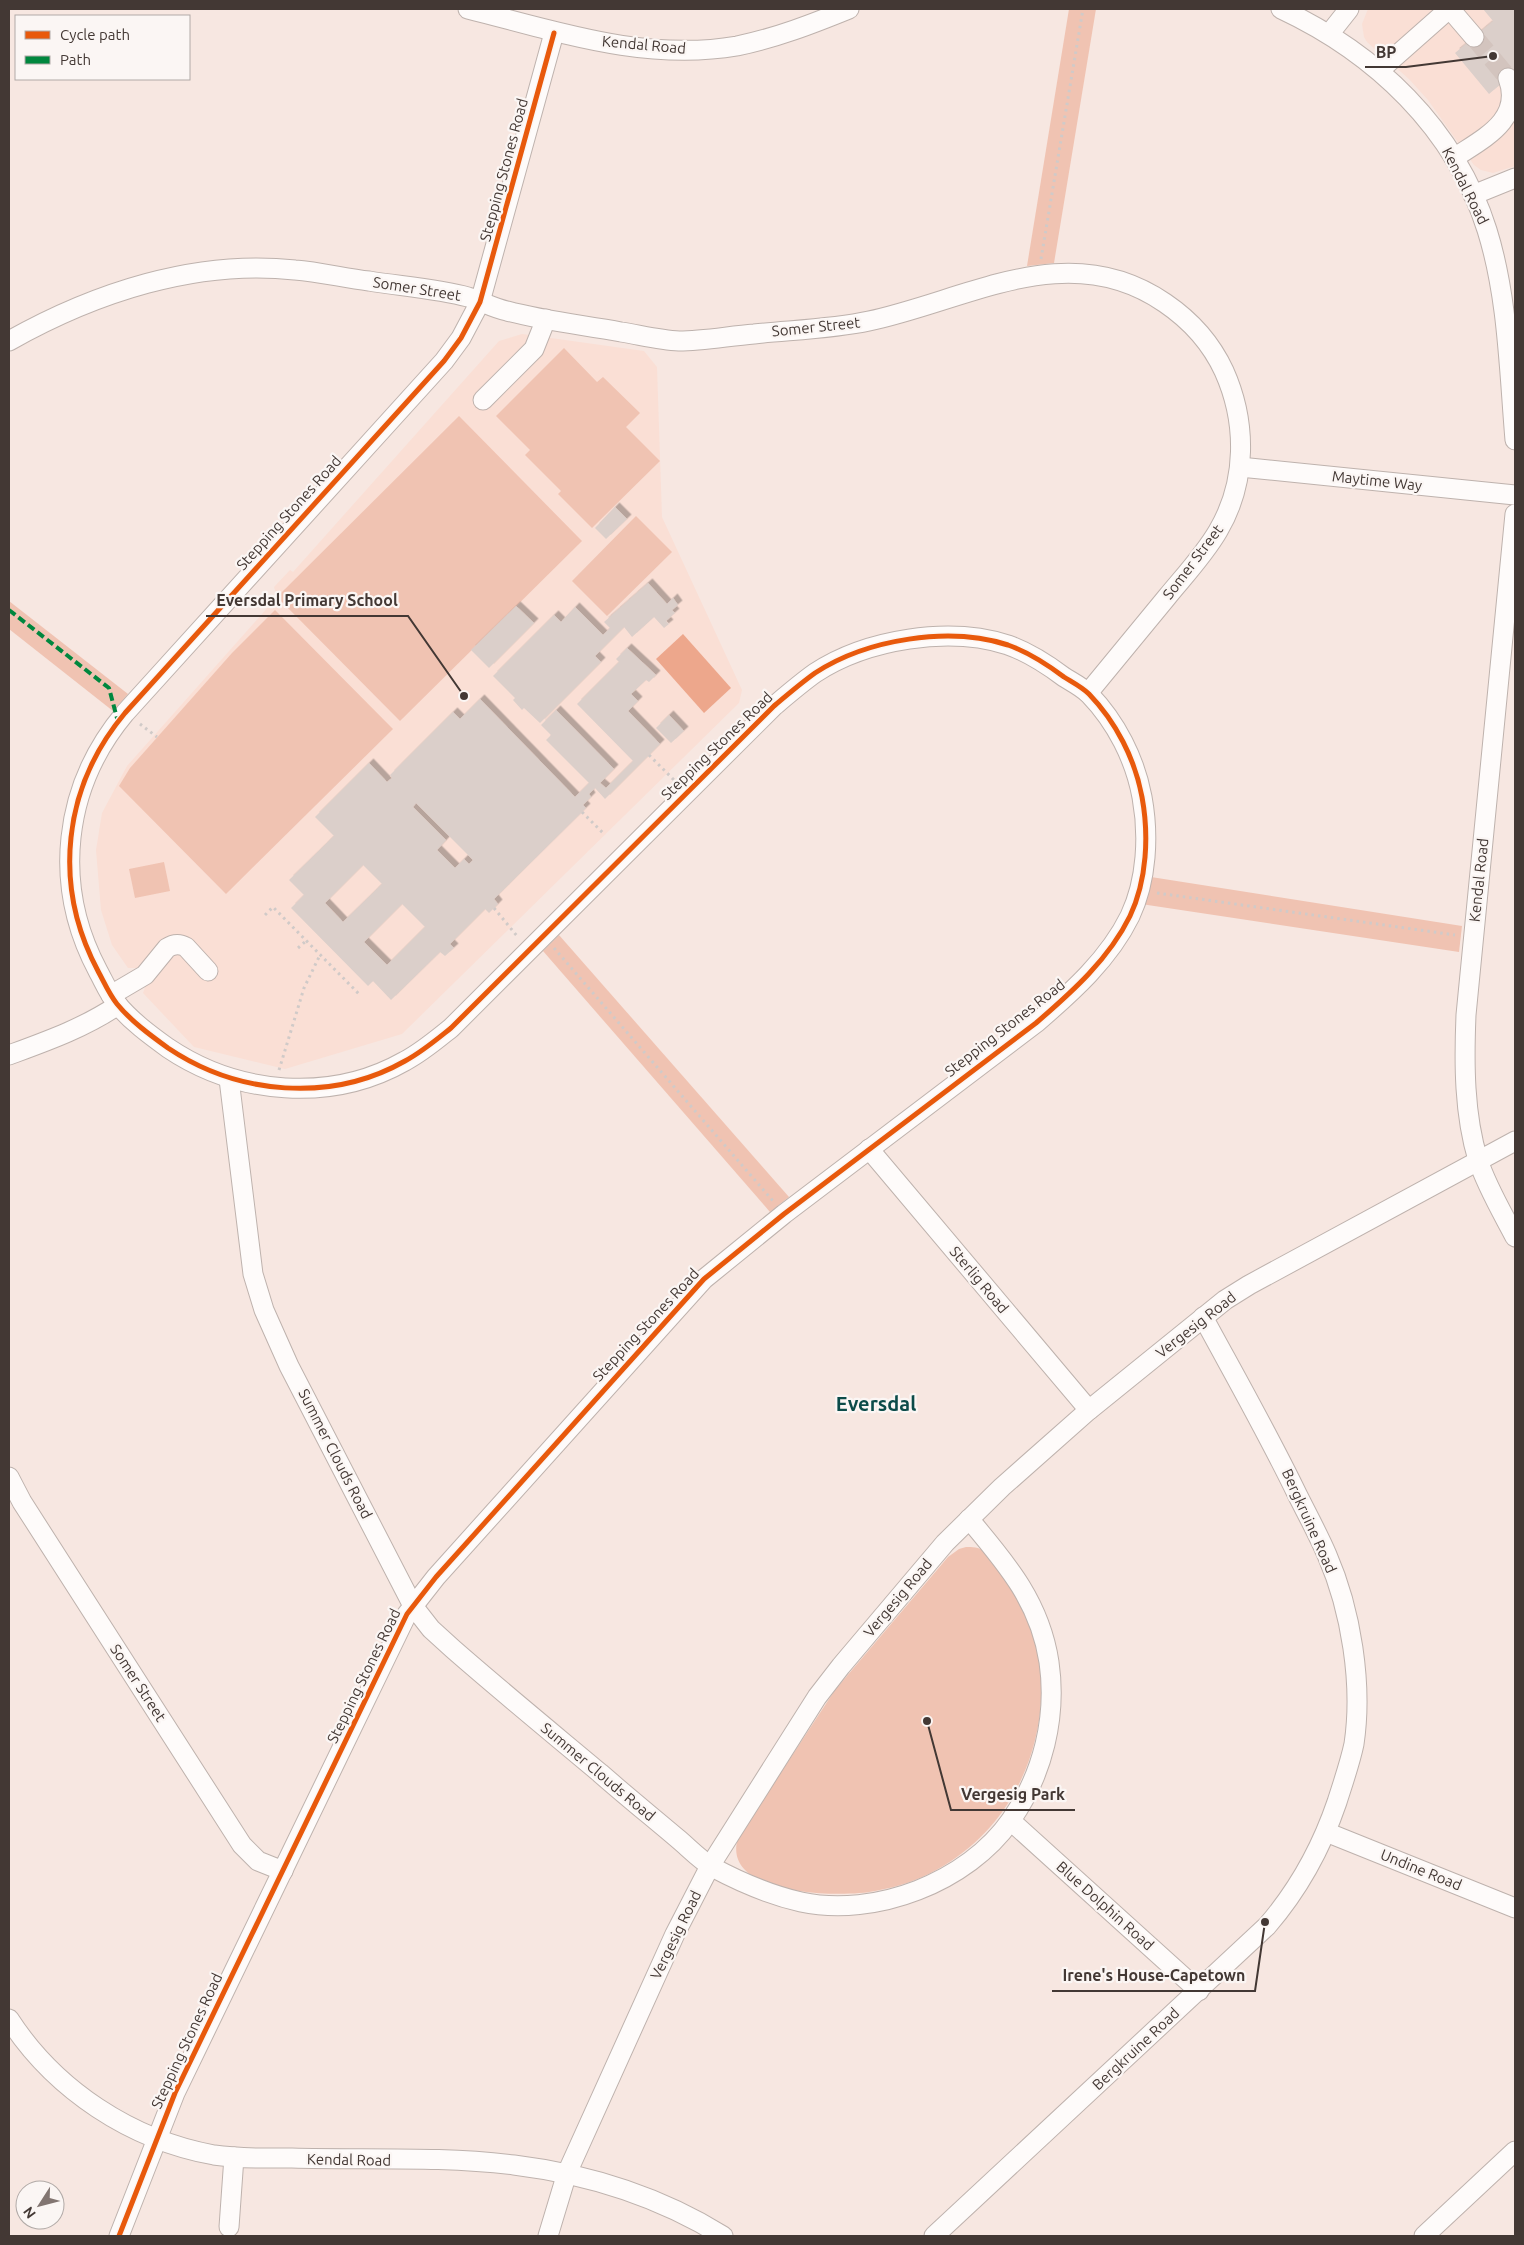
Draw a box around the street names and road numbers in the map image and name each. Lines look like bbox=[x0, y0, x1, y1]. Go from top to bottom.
street label: Kendal Road bbox=[601, 32, 687, 57]
street label: Stepping Stones Road bbox=[476, 96, 531, 243]
street label: Kendal Road bbox=[1439, 144, 1492, 227]
street label: Somer Street bbox=[372, 273, 462, 304]
street label: Somer Street bbox=[771, 313, 861, 340]
street label: Stepping Stones Road bbox=[233, 452, 344, 573]
street label: Maytime Way bbox=[1331, 467, 1423, 494]
street label: Somer Street bbox=[1159, 521, 1226, 602]
street label: Stepping Stones Road bbox=[658, 688, 776, 803]
street label: Kendal Road bbox=[1466, 837, 1491, 923]
street label: Stepping Stones Road bbox=[941, 975, 1068, 1080]
street label: Sterlig Road bbox=[947, 1243, 1012, 1317]
street label: Stepping Stones Road bbox=[589, 1265, 702, 1384]
street label: Vergesig Road bbox=[1152, 1288, 1239, 1361]
street label: Summer Clouds Road bbox=[295, 1386, 376, 1522]
street label: Bergkruine Road bbox=[1279, 1466, 1340, 1576]
street label: Vergesig Road bbox=[860, 1555, 935, 1640]
street label: Stepping Stones Road bbox=[324, 1606, 404, 1746]
street label: Somer Street bbox=[107, 1641, 170, 1725]
street label: Summer Clouds Road bbox=[538, 1719, 659, 1824]
street label: Undine Road bbox=[1378, 1846, 1464, 1894]
street label: Blue Dolphin Road bbox=[1053, 1858, 1157, 1954]
street label: Vergesig Road bbox=[647, 1888, 704, 1982]
street label: Stepping Stones Road bbox=[148, 1970, 225, 2111]
street label: Bergkruine Road bbox=[1089, 2004, 1183, 2093]
street label: Kendal Road bbox=[307, 2150, 391, 2169]

